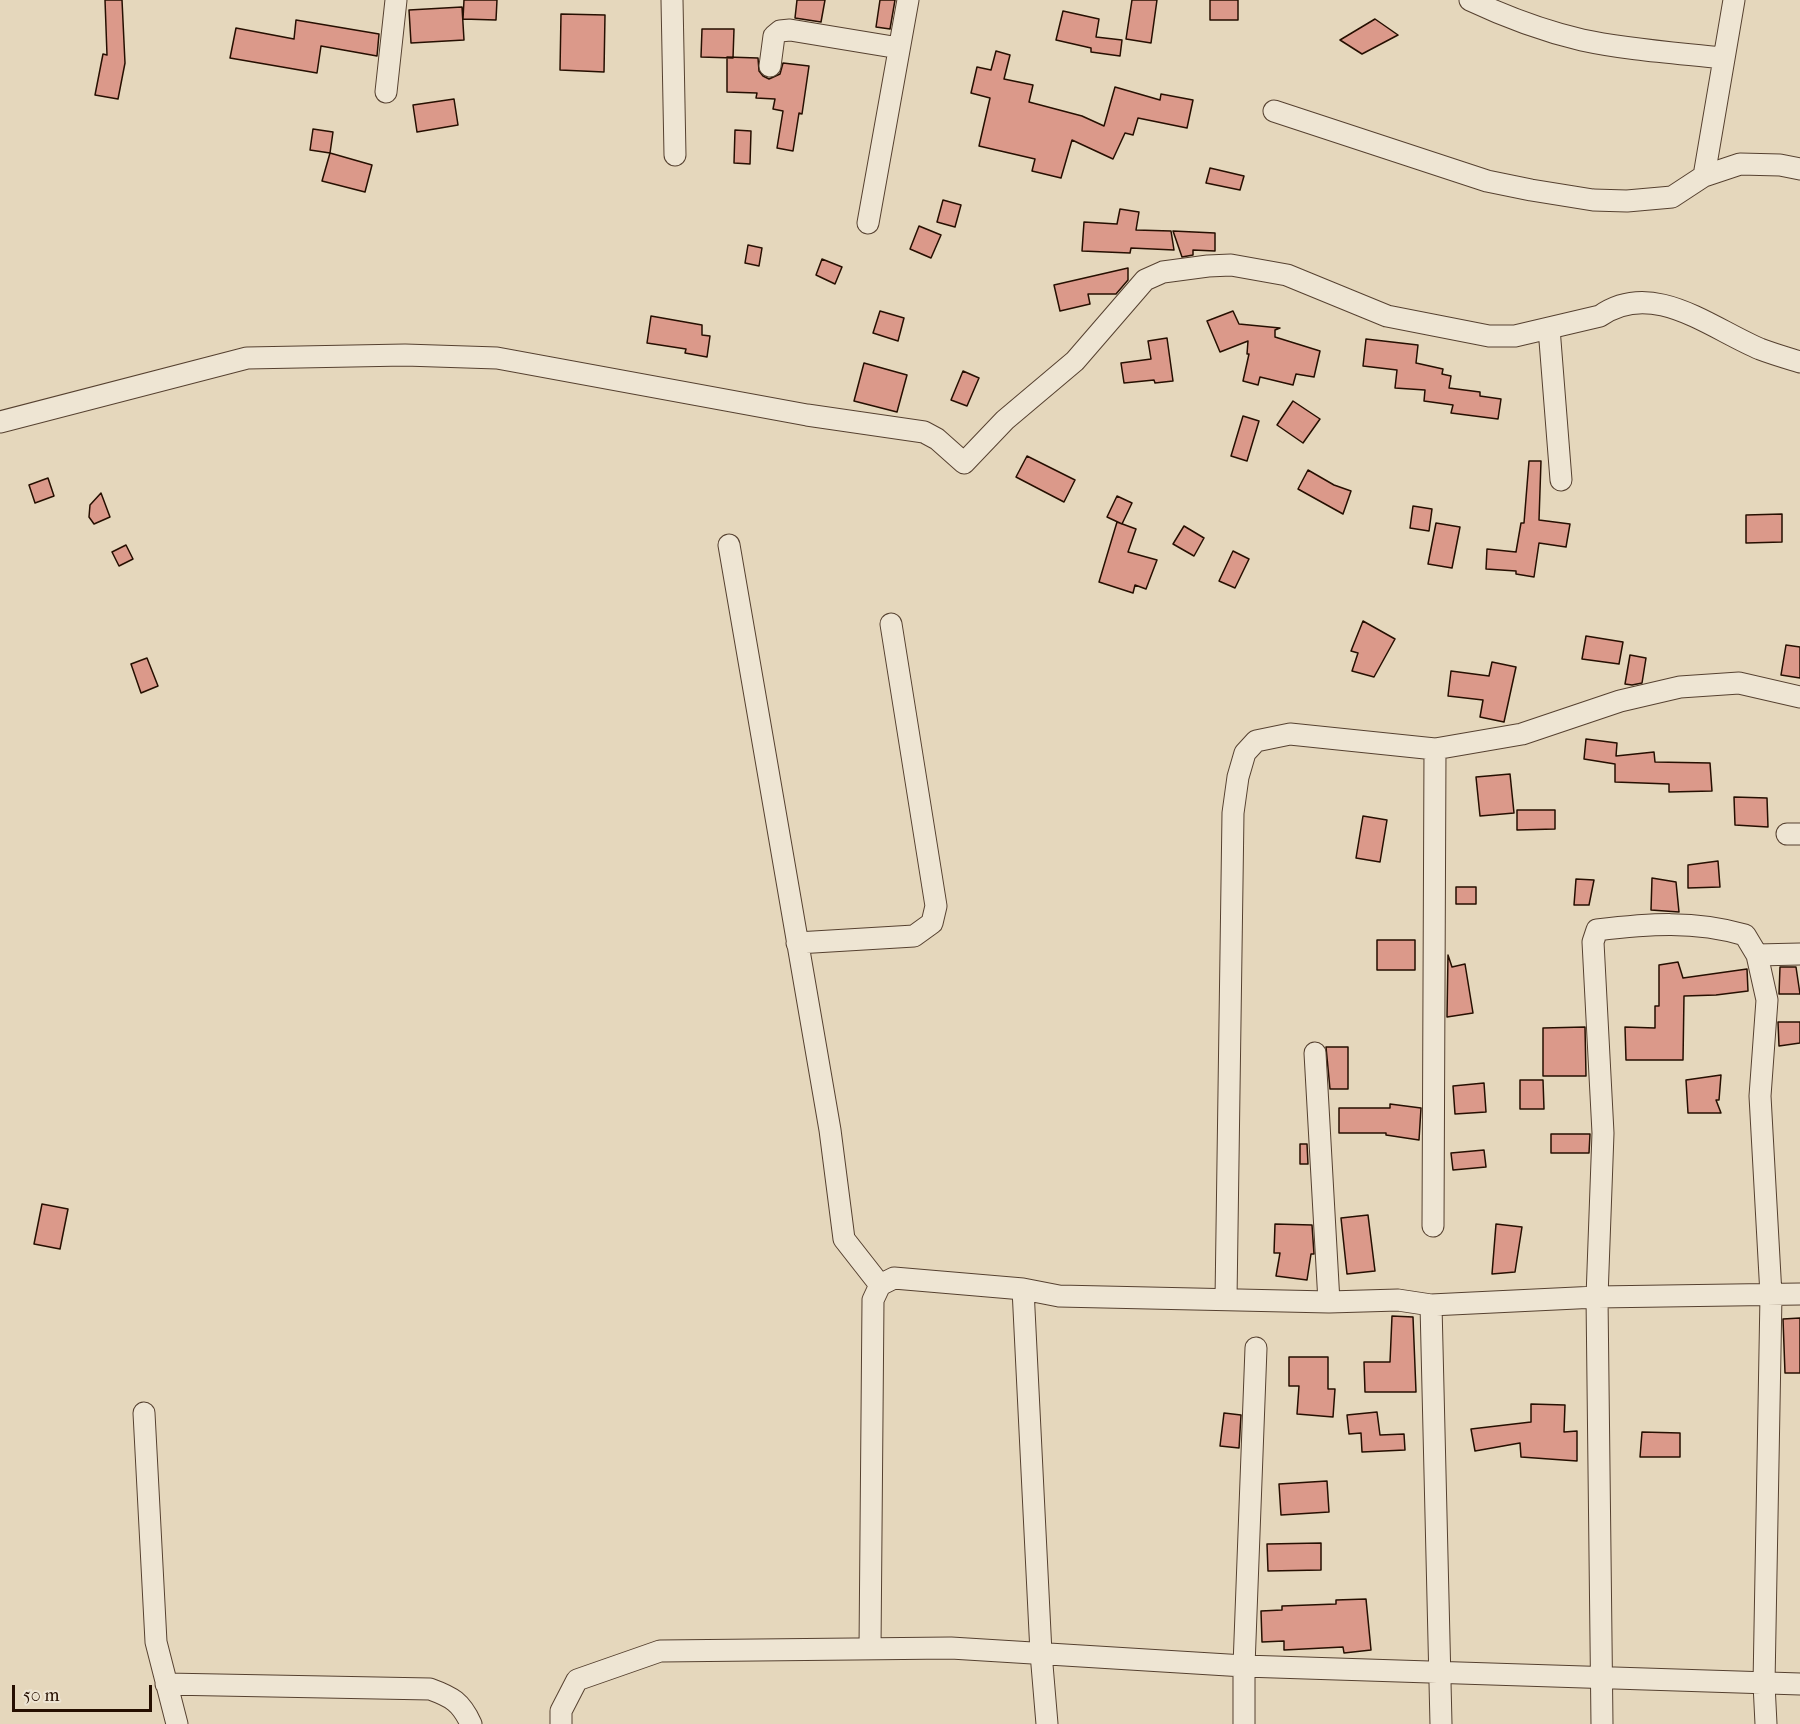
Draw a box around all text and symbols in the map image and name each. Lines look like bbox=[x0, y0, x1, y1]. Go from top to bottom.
scale bar bbox=[15, 1673, 154, 1711]
text: 50 m bbox=[23, 1685, 59, 1706]

